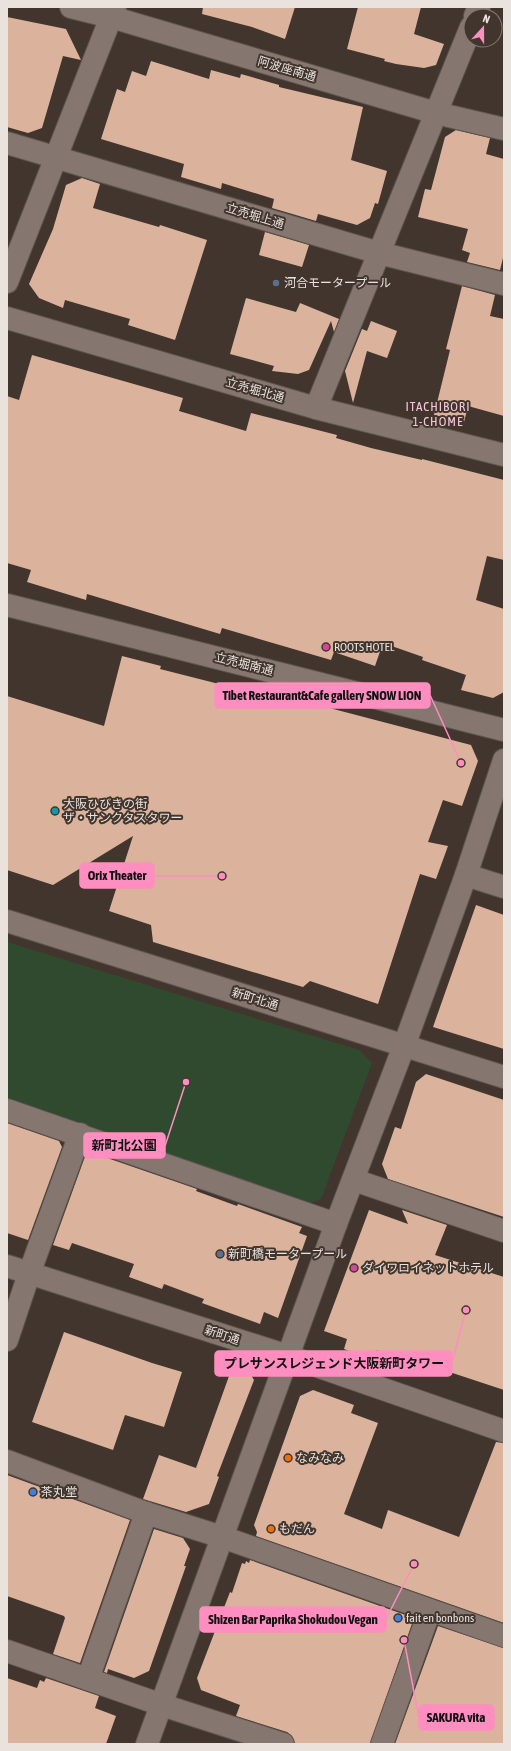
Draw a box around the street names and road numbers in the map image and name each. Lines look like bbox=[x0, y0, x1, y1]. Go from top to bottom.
street label: 阿波座南通 bbox=[256, 54, 318, 84]
street label: 立売堀上通 bbox=[224, 201, 286, 231]
street label: 立売堀北通 bbox=[224, 375, 286, 405]
street label: 立売堀南通 bbox=[213, 650, 275, 678]
street label: 新町北通 bbox=[230, 985, 280, 1013]
street label: 新町通 bbox=[203, 1323, 241, 1347]

